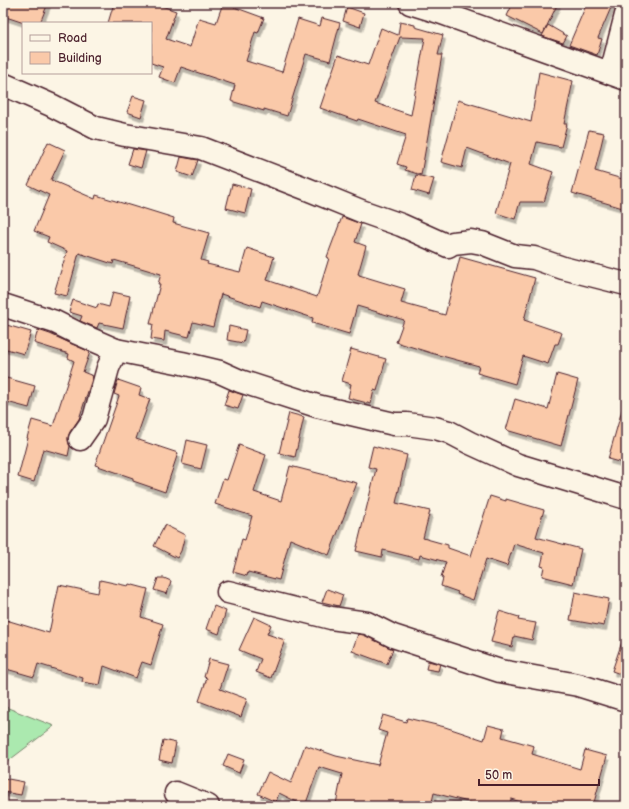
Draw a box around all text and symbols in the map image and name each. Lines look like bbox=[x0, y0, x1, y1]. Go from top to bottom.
legend bbox=[22, 22, 152, 74]
text: Road bbox=[58, 31, 87, 46]
text: Building bbox=[58, 51, 102, 66]
scale bar bbox=[479, 761, 599, 787]
text: 50 m bbox=[485, 768, 512, 783]

